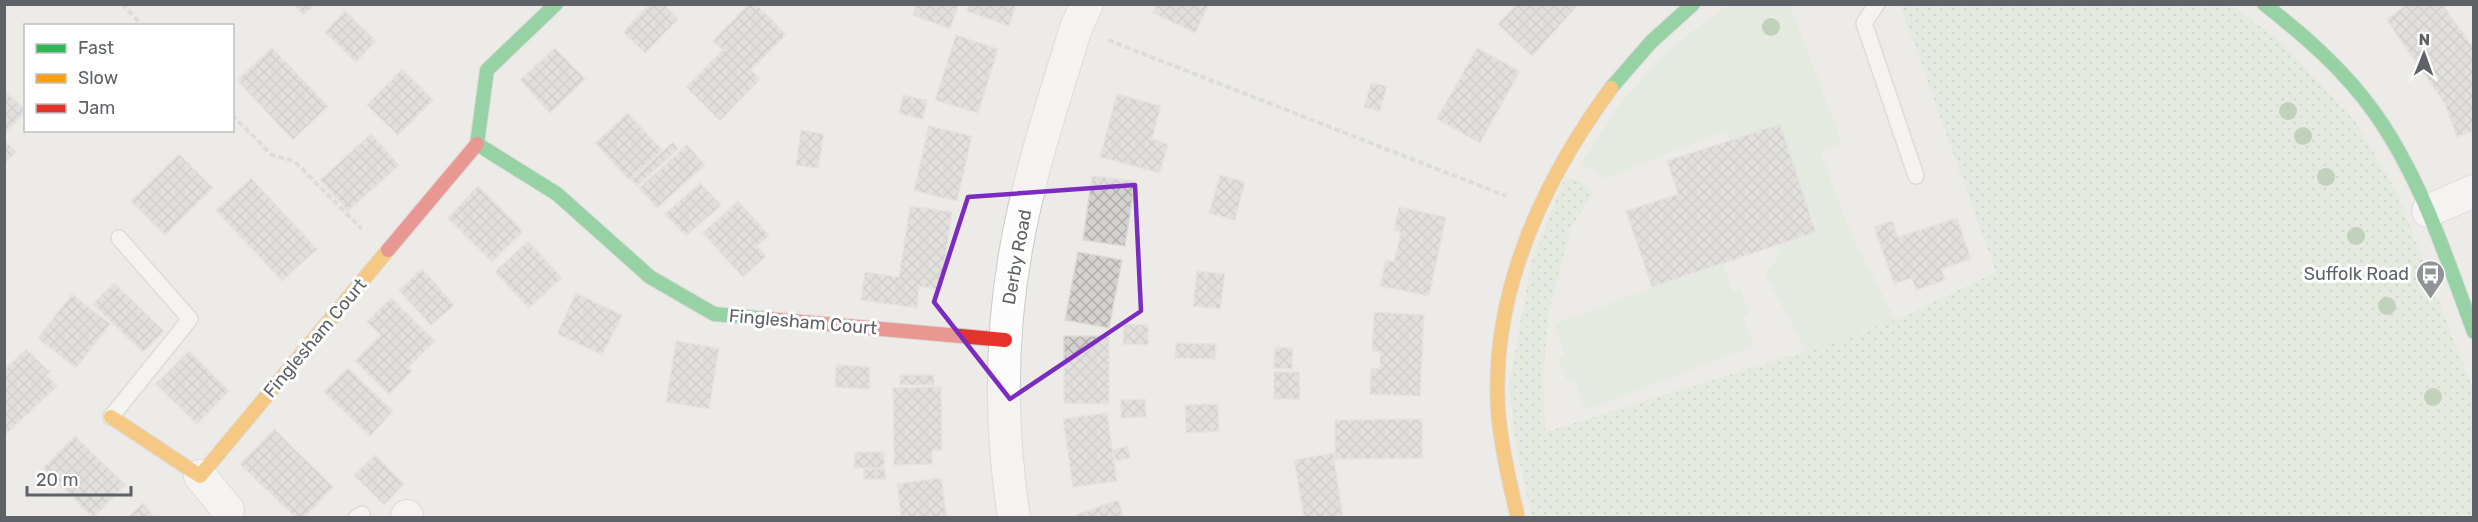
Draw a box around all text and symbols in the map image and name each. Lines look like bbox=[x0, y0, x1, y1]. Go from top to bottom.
legend bbox=[24, 24, 234, 132]
north arrow bbox=[2394, 24, 2454, 84]
text: N bbox=[2418, 30, 2430, 49]
text: Fast bbox=[78, 37, 114, 59]
text: Slow bbox=[78, 67, 118, 89]
text: Jam bbox=[78, 97, 115, 119]
street label: Derby Road bbox=[998, 208, 1036, 306]
bus stop icon: Suffolk Road bbox=[2414, 258, 2446, 300]
place label: Suffolk Road bbox=[2304, 263, 2409, 285]
street label: Finglesham Court bbox=[259, 274, 371, 402]
street label: Finglesham Court bbox=[728, 305, 878, 339]
scale bar bbox=[27, 459, 130, 497]
text: 20 m bbox=[36, 469, 78, 491]

